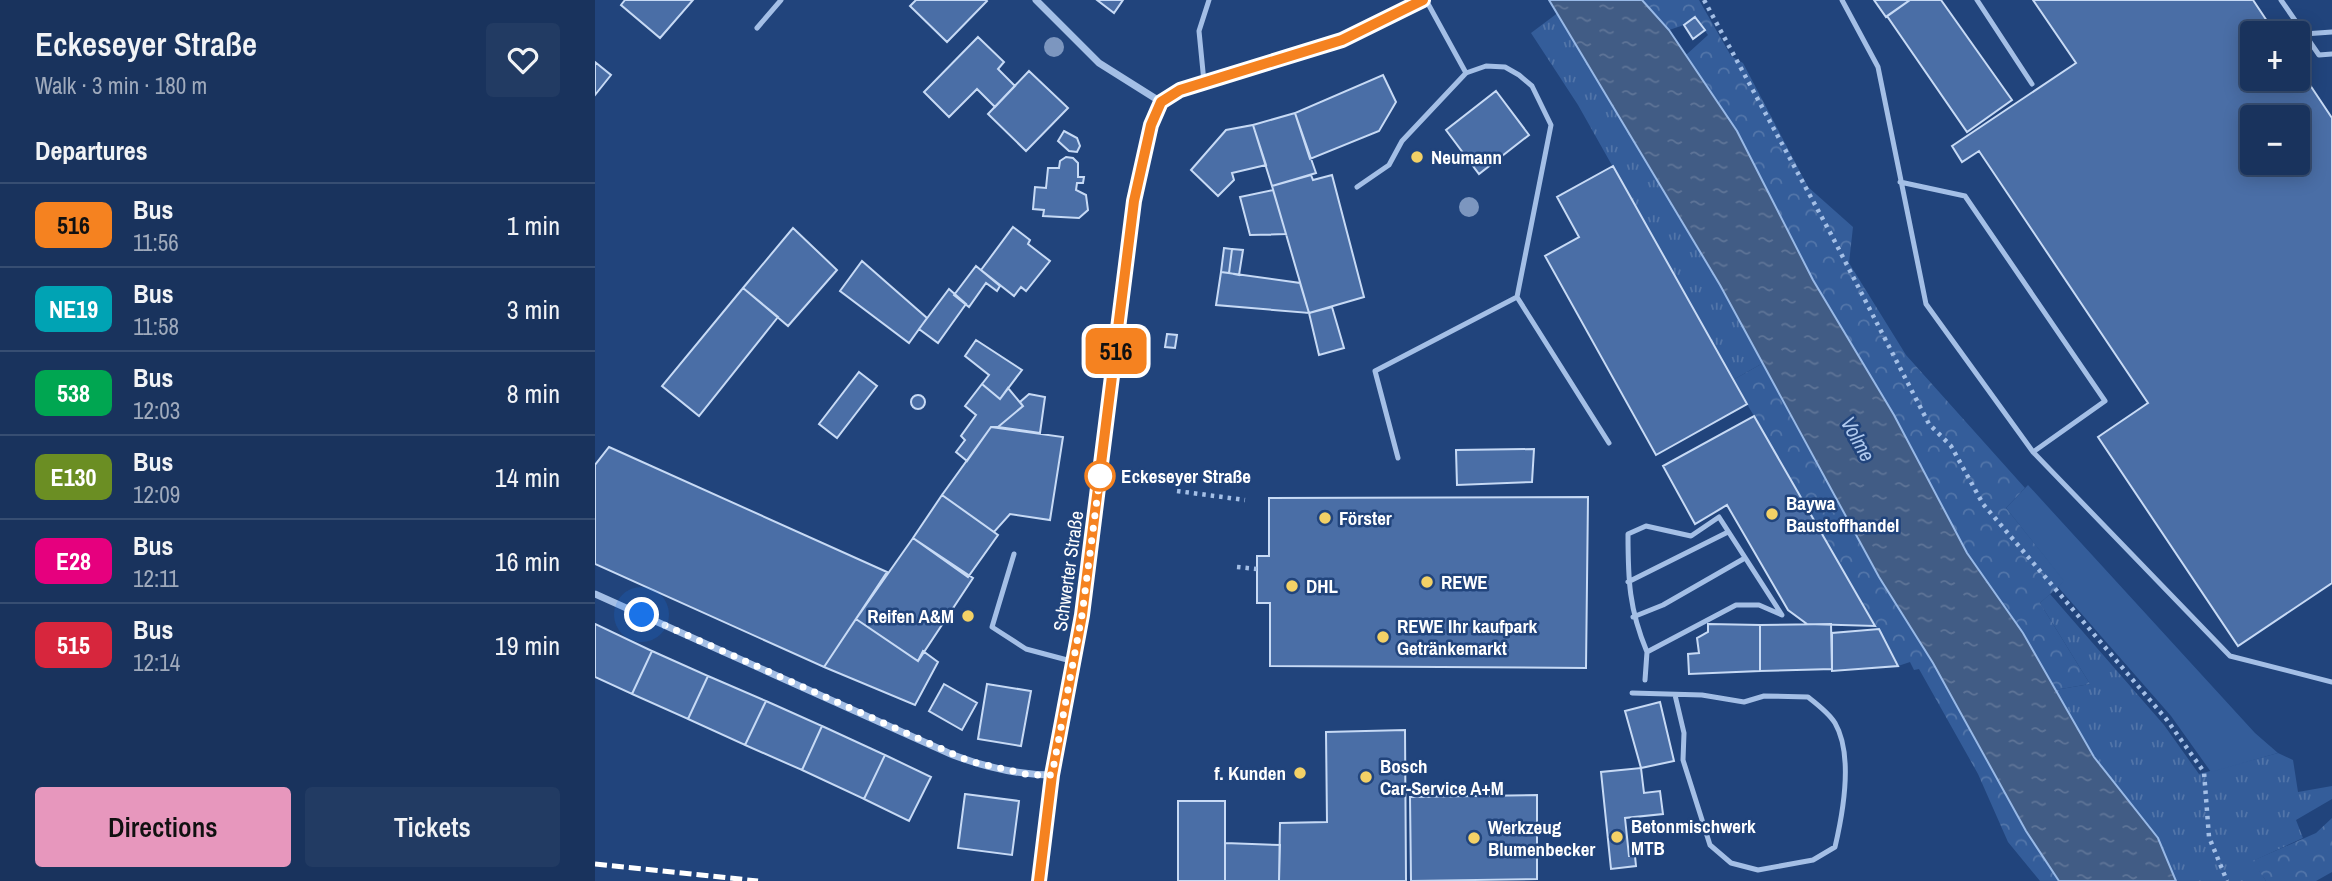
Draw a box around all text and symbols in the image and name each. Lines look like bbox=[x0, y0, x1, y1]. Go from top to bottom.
map controls bbox=[2240, 21, 2310, 175]
button: + bbox=[2240, 21, 2310, 91]
text: Eckeseyer Straße bbox=[35, 22, 257, 66]
button: heart bbox=[486, 23, 560, 97]
text: Walk · 3 min · 180 m bbox=[35, 70, 207, 101]
button: − bbox=[2240, 105, 2310, 175]
text: Departures bbox=[35, 133, 148, 168]
place label: Neumann bbox=[1431, 144, 1502, 170]
marker: Neumann bbox=[1409, 149, 1425, 165]
text: Bus bbox=[133, 192, 173, 227]
text: 1 min bbox=[507, 208, 560, 243]
text: 516 bbox=[57, 209, 90, 241]
text: 11:56 bbox=[133, 227, 179, 258]
text: Bus bbox=[133, 276, 174, 311]
text: 3 min bbox=[507, 292, 560, 327]
text: NE19 bbox=[49, 293, 98, 325]
text: 11:58 bbox=[133, 311, 179, 342]
line badge: 516 bbox=[1076, 328, 1156, 374]
text: 516 bbox=[1100, 335, 1132, 367]
text: Bus bbox=[133, 360, 173, 395]
text: 8 min bbox=[507, 376, 560, 411]
text: 538 bbox=[57, 377, 90, 409]
text: 12:03 bbox=[133, 395, 180, 426]
water label: Volme bbox=[1834, 411, 1882, 467]
text: Bus bbox=[133, 444, 173, 479]
text: 14 min bbox=[495, 460, 560, 495]
text: E130 bbox=[51, 461, 96, 493]
marker: Eckeseyer Straße bbox=[1085, 461, 1115, 491]
place label: Eckeseyer Straße bbox=[1121, 463, 1251, 489]
text: 12:09 bbox=[133, 479, 180, 510]
place label: Baywa Baustoffhandel bbox=[1786, 490, 1899, 538]
place label: Förster bbox=[1339, 505, 1392, 531]
marker: Baywa Baustoffhandel bbox=[1764, 506, 1780, 522]
street label: Schwerter Straße bbox=[1047, 509, 1089, 633]
marker: Förster bbox=[1317, 510, 1333, 526]
text: Bus bbox=[133, 528, 173, 563]
text: 16 min bbox=[495, 544, 560, 579]
text: E28 bbox=[56, 545, 91, 577]
text: 12:11 bbox=[133, 563, 179, 594]
place label: REWE bbox=[1441, 569, 1488, 595]
place label: DHL bbox=[1306, 573, 1338, 599]
marker: REWE bbox=[1419, 574, 1435, 590]
marker: DHL bbox=[1284, 578, 1300, 594]
your location bbox=[624, 597, 659, 632]
place label: Reifen A&M bbox=[867, 603, 954, 629]
marker: Reifen A&M bbox=[960, 608, 976, 624]
text: Bus bbox=[133, 612, 173, 647]
place label: REWE Ihr kaufpark Getränkemarkt bbox=[1397, 613, 1538, 661]
text: 19 min bbox=[495, 628, 560, 663]
text: 515 bbox=[57, 629, 90, 661]
marker: REWE Ihr kaufpark Getränkemarkt bbox=[1375, 629, 1391, 645]
text: 12:14 bbox=[133, 647, 180, 678]
place label: Bosch Car-Service A+M bbox=[1380, 753, 1504, 801]
place label: f. Kunden bbox=[1214, 760, 1286, 786]
marker: f. Kunden bbox=[1292, 765, 1308, 781]
marker: Bosch Car-Service A+M bbox=[1358, 769, 1374, 785]
button: Directions bbox=[35, 787, 291, 867]
button: Tickets bbox=[305, 787, 560, 867]
place label: Betonmischwerk MTB bbox=[1631, 813, 1756, 861]
place label: Werkzeug Blumenbecker bbox=[1488, 814, 1595, 862]
marker: Betonmischwerk MTB bbox=[1609, 829, 1625, 845]
marker: Werkzeug Blumenbecker bbox=[1466, 830, 1482, 846]

